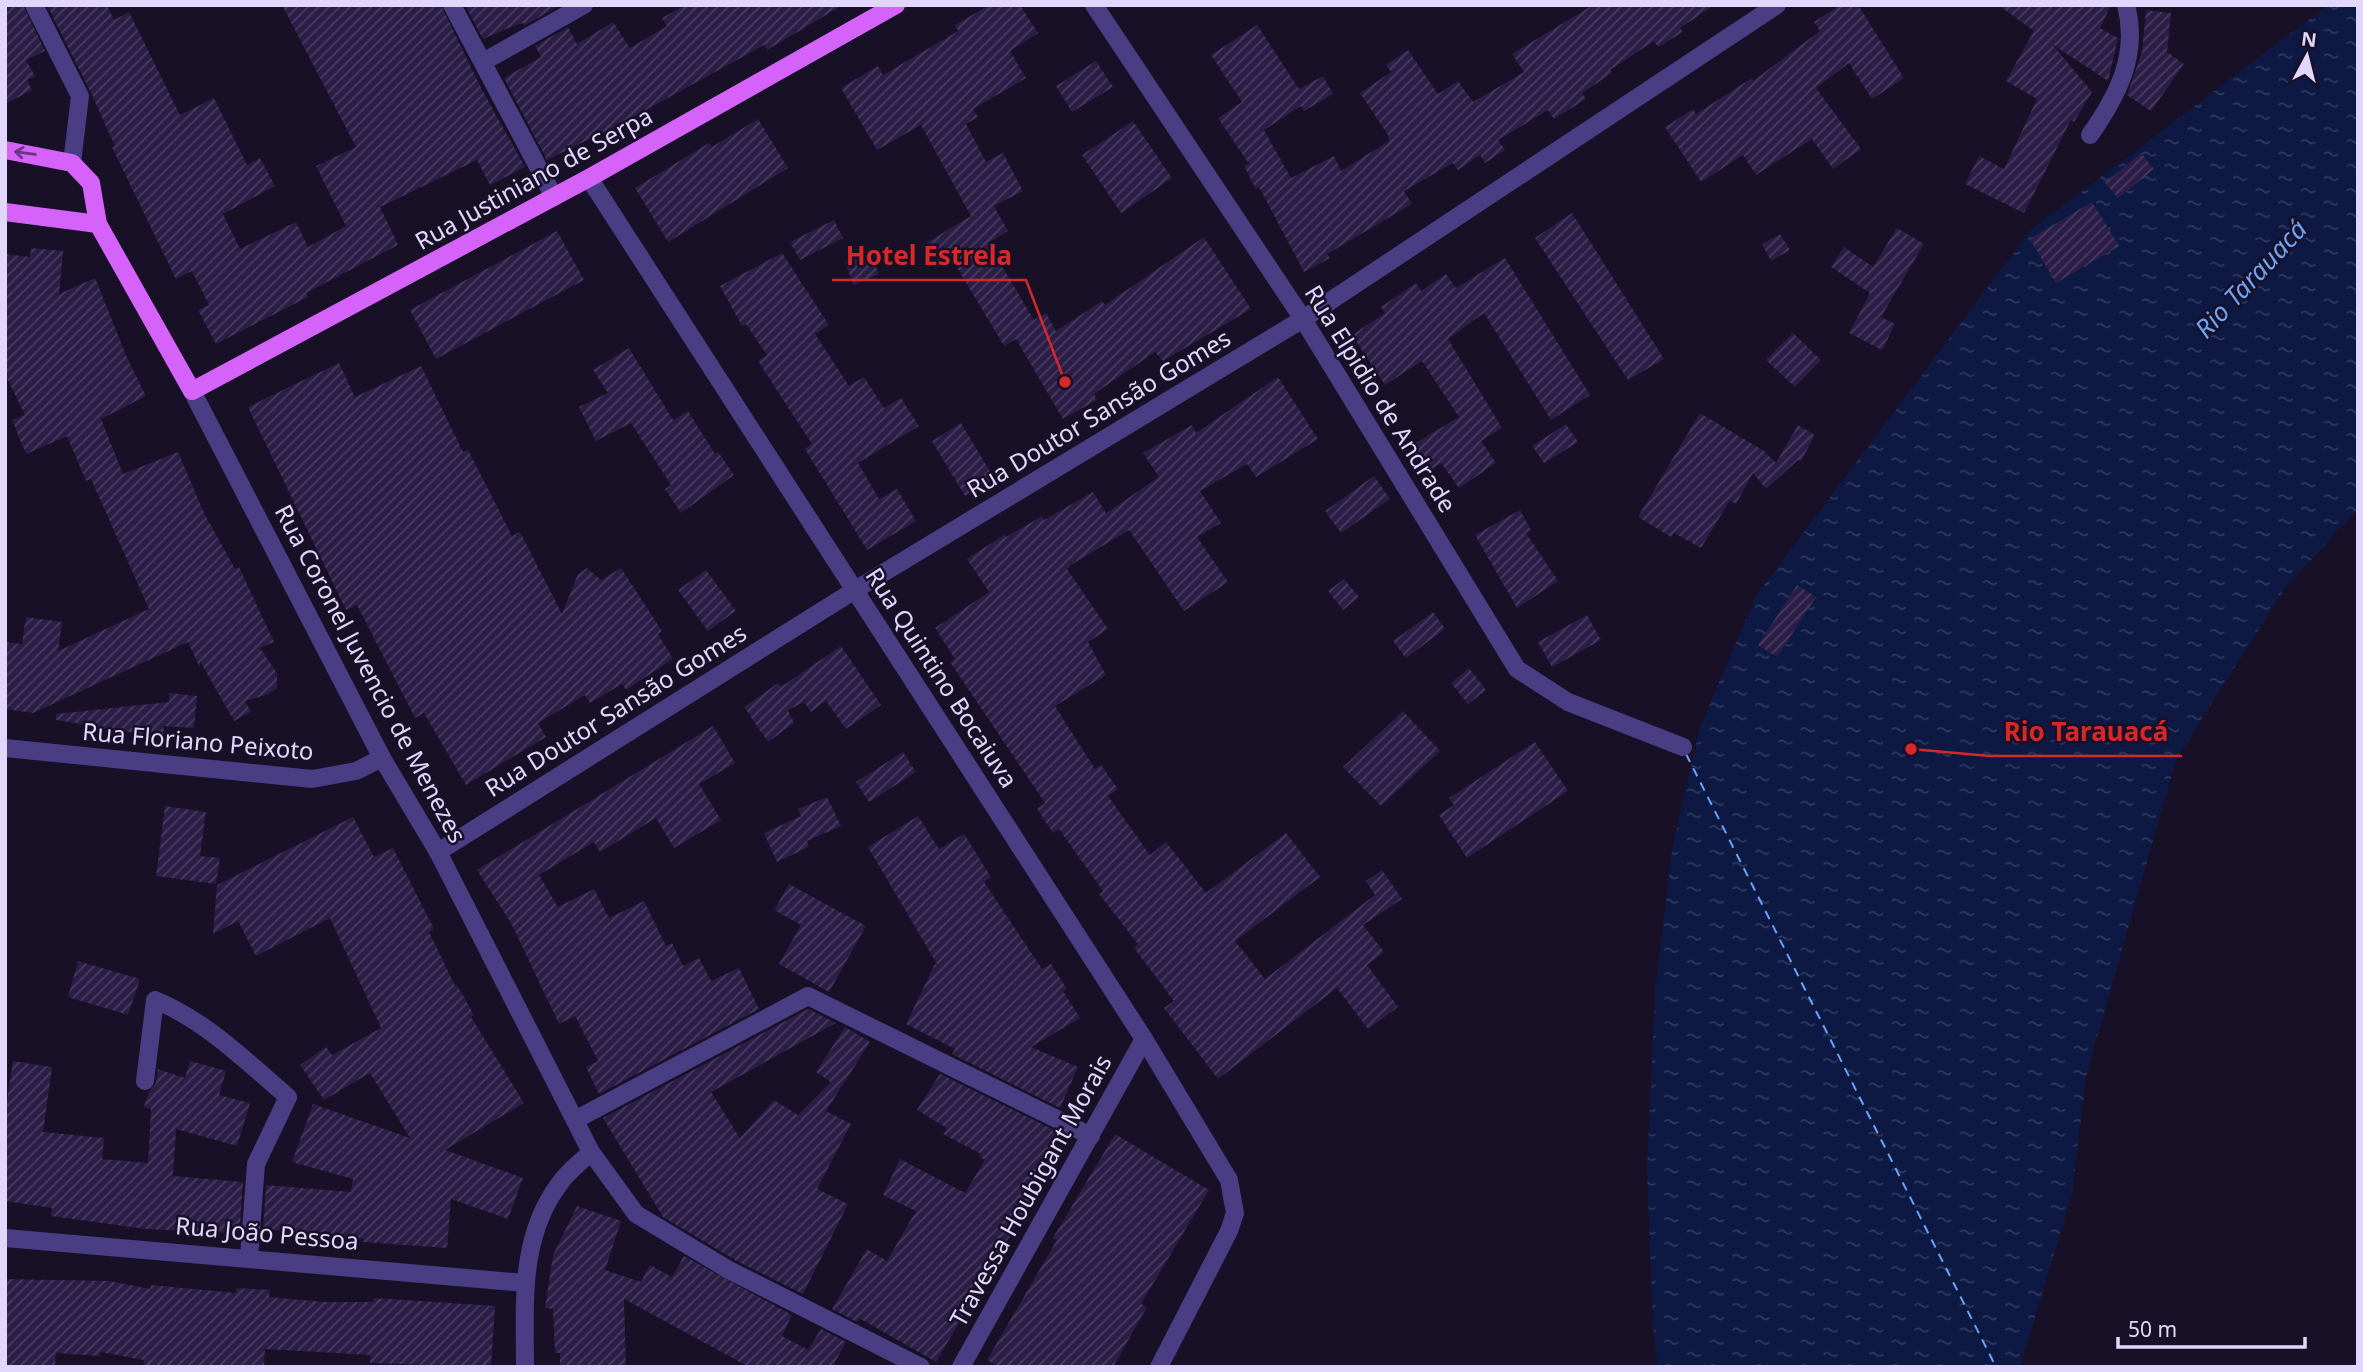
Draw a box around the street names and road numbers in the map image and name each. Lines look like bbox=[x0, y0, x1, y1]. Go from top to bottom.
street label: Rua Justiniano de Serpa bbox=[409, 99, 658, 257]
street label: Rua Elpidio de Andrade bbox=[1298, 278, 1465, 518]
street label: Rua Doutor Sansão Gomes bbox=[960, 321, 1236, 505]
street label: Rua Coronel Juvencio de Menezes bbox=[268, 498, 475, 848]
street label: Rua Quintino Bocaiuva bbox=[859, 561, 1026, 794]
street label: Rua Doutor Sansão Gomes bbox=[478, 616, 752, 804]
street label: Rua Floriano Peixoto bbox=[81, 714, 315, 767]
street label: Travessa Houbigant Morais bbox=[941, 1048, 1118, 1332]
street label: Rua João Pessoa bbox=[174, 1208, 360, 1257]

